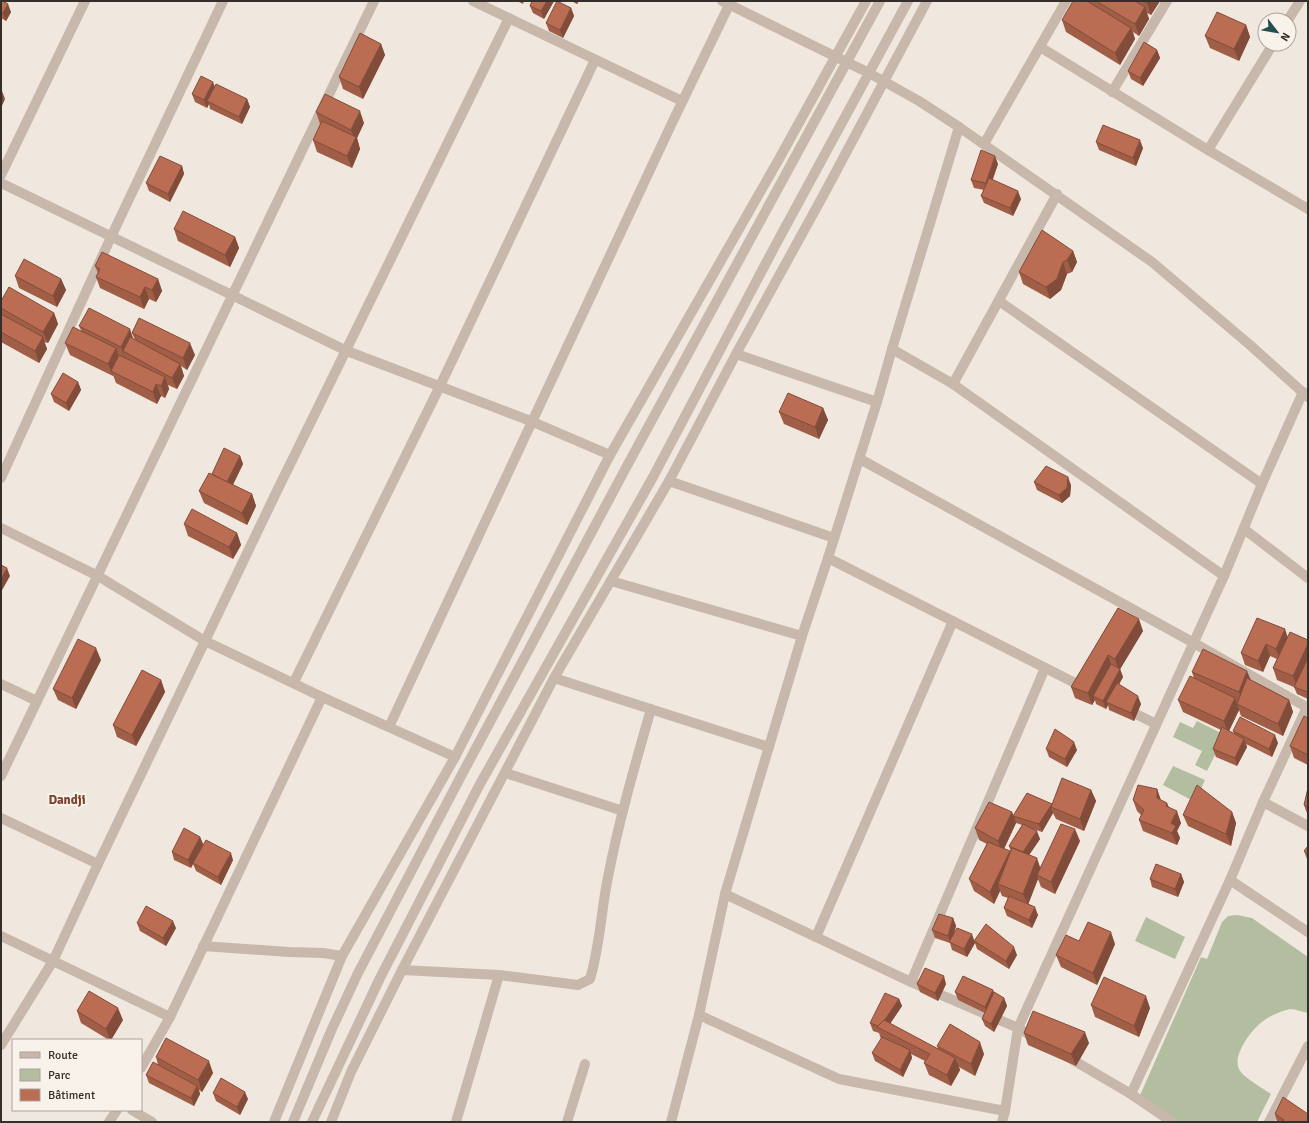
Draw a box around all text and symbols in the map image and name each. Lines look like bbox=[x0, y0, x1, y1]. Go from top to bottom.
north arrow bbox=[1257, 12, 1297, 52]
text: N bbox=[1278, 30, 1293, 44]
district label: Dandji bbox=[48, 792, 86, 808]
legend bbox=[12, 1039, 142, 1111]
text: Route bbox=[48, 1048, 78, 1063]
text: Parc bbox=[48, 1068, 71, 1083]
text: Bâtiment bbox=[48, 1088, 95, 1103]

